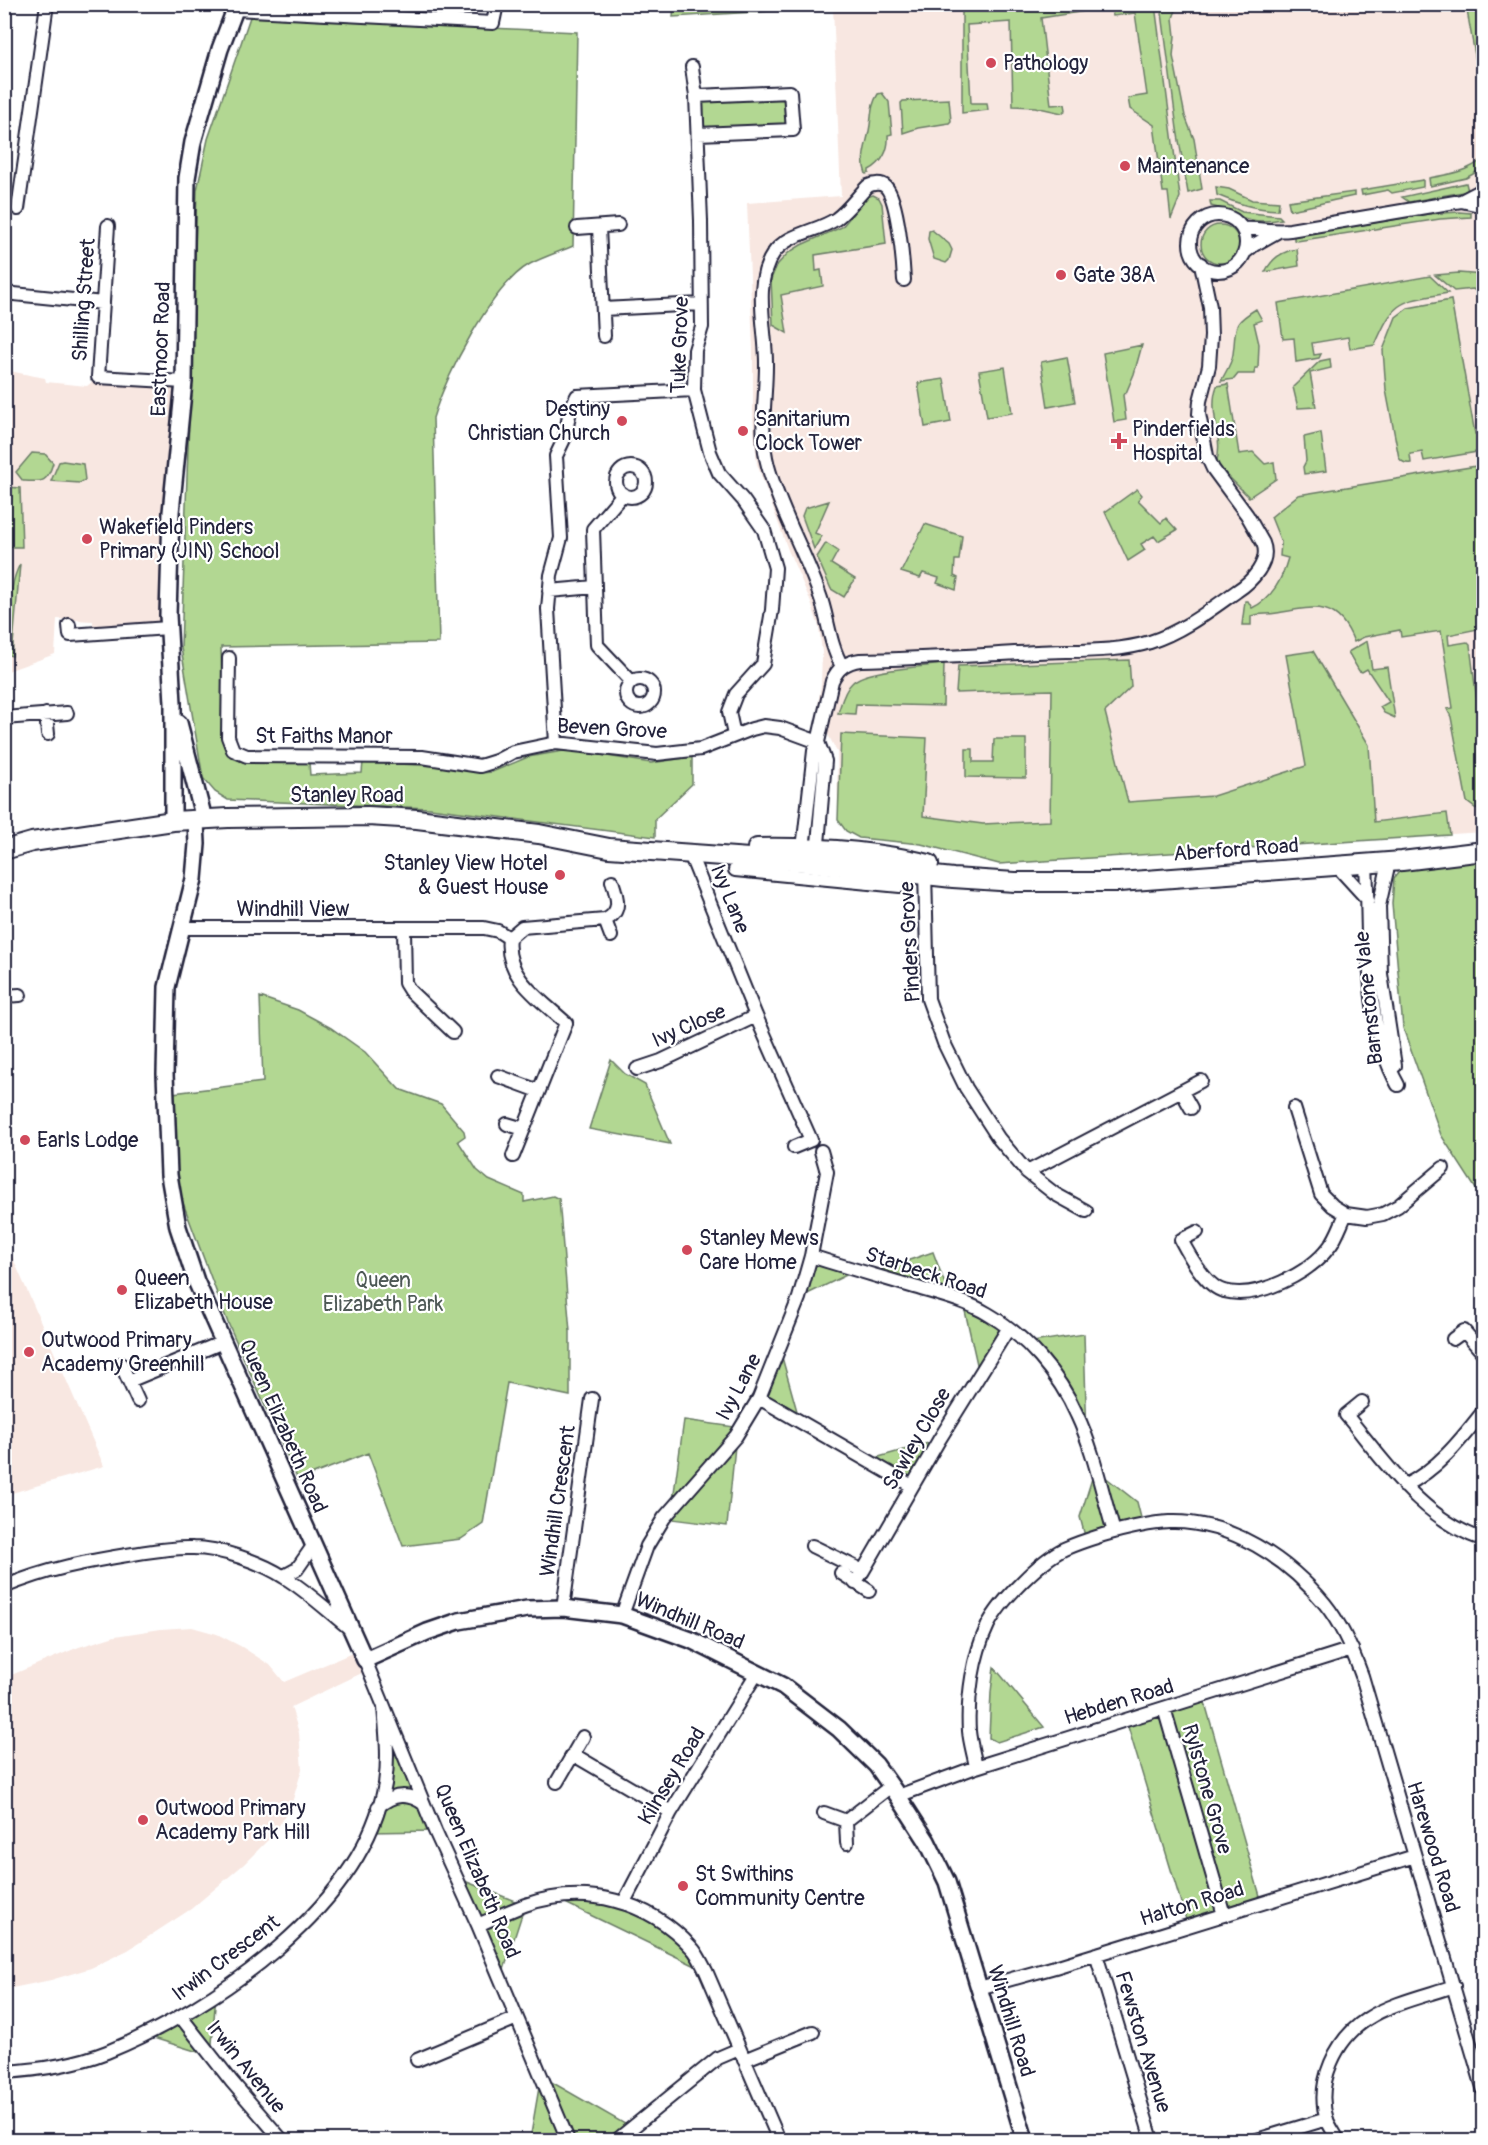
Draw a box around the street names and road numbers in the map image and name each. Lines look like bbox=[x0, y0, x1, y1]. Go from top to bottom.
street label: Shilling Street bbox=[66, 237, 102, 363]
street label: Eastmoor Road bbox=[145, 281, 177, 417]
street label: Tuke Grove bbox=[665, 295, 695, 394]
street label: Beven Grove bbox=[556, 713, 668, 745]
street label: St Faiths Manor bbox=[255, 723, 393, 750]
street label: Stanley Road bbox=[290, 782, 404, 809]
street label: Aberford Road bbox=[1172, 832, 1300, 868]
street label: Ivy Lane bbox=[704, 861, 756, 938]
street label: Pinders Grove bbox=[893, 880, 927, 1003]
street label: Windhill View bbox=[237, 896, 349, 923]
street label: Barnstone Vale bbox=[1349, 929, 1389, 1066]
street label: Ivy Close bbox=[648, 998, 731, 1054]
street label: Starbeck Road bbox=[862, 1241, 990, 1305]
street label: Queen Elizabeth Road bbox=[233, 1335, 333, 1517]
street label: Ivy Lane bbox=[710, 1348, 768, 1425]
street label: Sawley Close bbox=[877, 1382, 958, 1495]
street label: Windhill Crescent bbox=[534, 1423, 582, 1578]
street label: Windhill Road bbox=[632, 1586, 748, 1656]
street label: Hebden Road bbox=[1061, 1673, 1177, 1731]
street label: Rylstone Grove bbox=[1176, 1721, 1239, 1858]
street label: Kilnsey Road bbox=[632, 1722, 712, 1830]
street label: Harewood Road bbox=[1400, 1778, 1466, 1916]
street label: Queen Elizabeth Road bbox=[428, 1779, 526, 1963]
street label: Halton Road bbox=[1137, 1875, 1247, 1933]
street label: Irwin Crescent bbox=[167, 1908, 286, 2007]
street label: Windhill Road bbox=[981, 1962, 1041, 2080]
street label: Fewston Avenue bbox=[1109, 1968, 1178, 2117]
street label: Irwin Avenue bbox=[200, 2015, 292, 2120]

